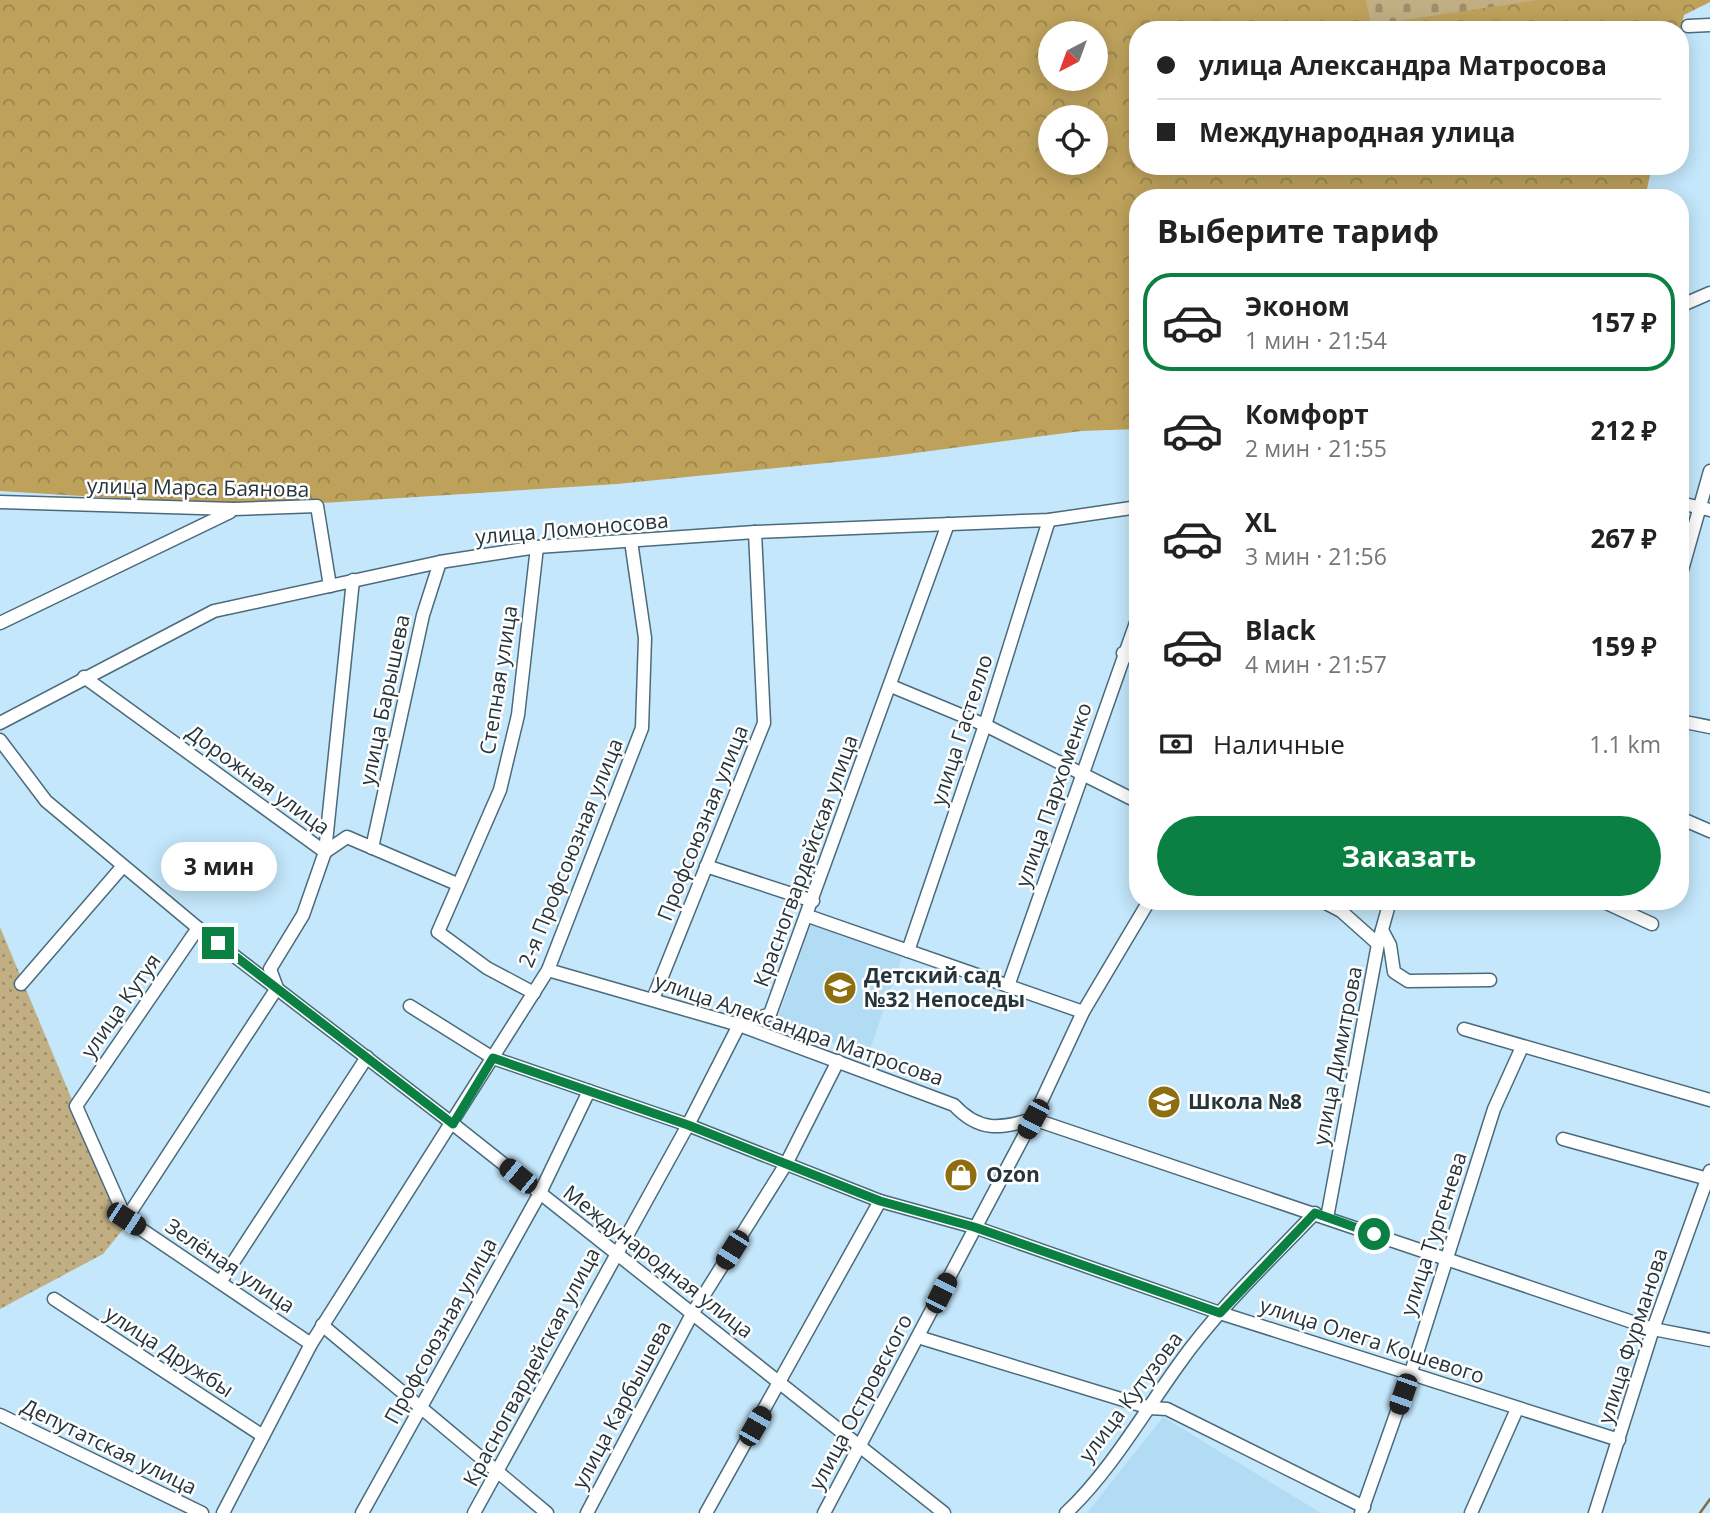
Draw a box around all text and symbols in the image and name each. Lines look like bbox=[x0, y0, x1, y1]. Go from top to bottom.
north arrow bbox=[1038, 21, 1108, 91]
map controls bbox=[1038, 21, 1108, 175]
text: улица Александра Матросова bbox=[1199, 47, 1607, 83]
button: locate bbox=[1038, 105, 1108, 175]
text: Международная улица bbox=[1199, 114, 1515, 150]
text: Выберите тариф bbox=[1157, 209, 1439, 252]
text: Эконом bbox=[1245, 288, 1350, 324]
icon: car bbox=[1161, 291, 1224, 354]
text: 157 ₽ bbox=[1591, 304, 1657, 340]
text: 1 мин · 21:54 bbox=[1245, 324, 1387, 356]
text: Комфорт bbox=[1245, 396, 1369, 432]
icon: car bbox=[1161, 399, 1224, 462]
text: 212 ₽ bbox=[1591, 412, 1657, 448]
text: 2 мин · 21:55 bbox=[1245, 432, 1387, 464]
street label: улица Марса Баянова bbox=[87, 471, 310, 503]
text: XL bbox=[1245, 504, 1277, 540]
street label: улица Ломоносова bbox=[474, 506, 670, 550]
icon: car bbox=[1161, 507, 1224, 570]
text: 267 ₽ bbox=[1591, 520, 1657, 556]
text: 3 мин · 21:56 bbox=[1245, 540, 1387, 572]
street label: Степная улица bbox=[472, 603, 524, 756]
street label: улица Барышева bbox=[352, 612, 416, 788]
text: Black bbox=[1245, 612, 1316, 648]
icon: car bbox=[1161, 615, 1224, 678]
text: 159 ₽ bbox=[1591, 628, 1657, 664]
text: 4 мин · 21:57 bbox=[1245, 648, 1387, 680]
street label: улица Гастелло bbox=[923, 651, 999, 809]
street label: улица Пархоменко bbox=[1008, 699, 1098, 891]
street label: Дорожная улица bbox=[181, 718, 336, 841]
street label: Профсоюзная улица bbox=[650, 721, 754, 925]
icon: cash bbox=[1157, 725, 1195, 763]
text: Наличные bbox=[1213, 726, 1345, 762]
text: 1.1 km bbox=[1589, 728, 1661, 760]
street label: Красногвардейская улица bbox=[746, 731, 864, 991]
street label: 2-я Профсоюзная улица bbox=[511, 734, 629, 971]
button: Заказать bbox=[1157, 816, 1661, 896]
callout: 3 мин bbox=[160, 842, 276, 890]
text: 3 мин bbox=[184, 850, 254, 882]
route end bbox=[202, 927, 234, 959]
street label: улица Кутуя bbox=[74, 948, 167, 1063]
place label: Детский сад №32 Непоседы bbox=[864, 961, 1025, 1013]
street label: улица Димитрова bbox=[1306, 964, 1368, 1148]
street label: улица Александра Матросова bbox=[651, 966, 947, 1092]
school or university icon: Детский сад №32 Непоседы bbox=[821, 969, 859, 1007]
school or university icon: Школа №8 bbox=[1145, 1083, 1183, 1121]
place label: Школа №8 bbox=[1188, 1087, 1302, 1115]
car bbox=[1014, 1096, 1053, 1142]
street label: улица Тургенева bbox=[1393, 1148, 1473, 1319]
car bbox=[496, 1155, 541, 1197]
shop icon: Ozon bbox=[942, 1156, 980, 1194]
place label: Ozon bbox=[986, 1160, 1040, 1188]
street label: Международная улица bbox=[558, 1178, 759, 1344]
car bbox=[103, 1199, 150, 1239]
street label: Зелёная улица bbox=[160, 1211, 301, 1319]
route start bbox=[1358, 1218, 1390, 1250]
car bbox=[712, 1227, 753, 1273]
street label: Профсоюзная улица bbox=[377, 1232, 503, 1429]
street label: Красногвардейская улица bbox=[456, 1242, 606, 1491]
street label: улица Фурманова bbox=[1590, 1244, 1674, 1427]
car bbox=[923, 1270, 960, 1316]
street label: улица Олега Кошевого bbox=[1256, 1290, 1488, 1390]
street label: улица Дружбы bbox=[100, 1299, 239, 1403]
street label: улица Островского bbox=[802, 1309, 918, 1494]
street label: улица Карбышева bbox=[565, 1316, 677, 1493]
street label: улица Кутузова bbox=[1072, 1326, 1188, 1467]
car bbox=[1387, 1371, 1420, 1417]
street label: Депутатская улица bbox=[17, 1392, 202, 1501]
car bbox=[736, 1403, 775, 1449]

